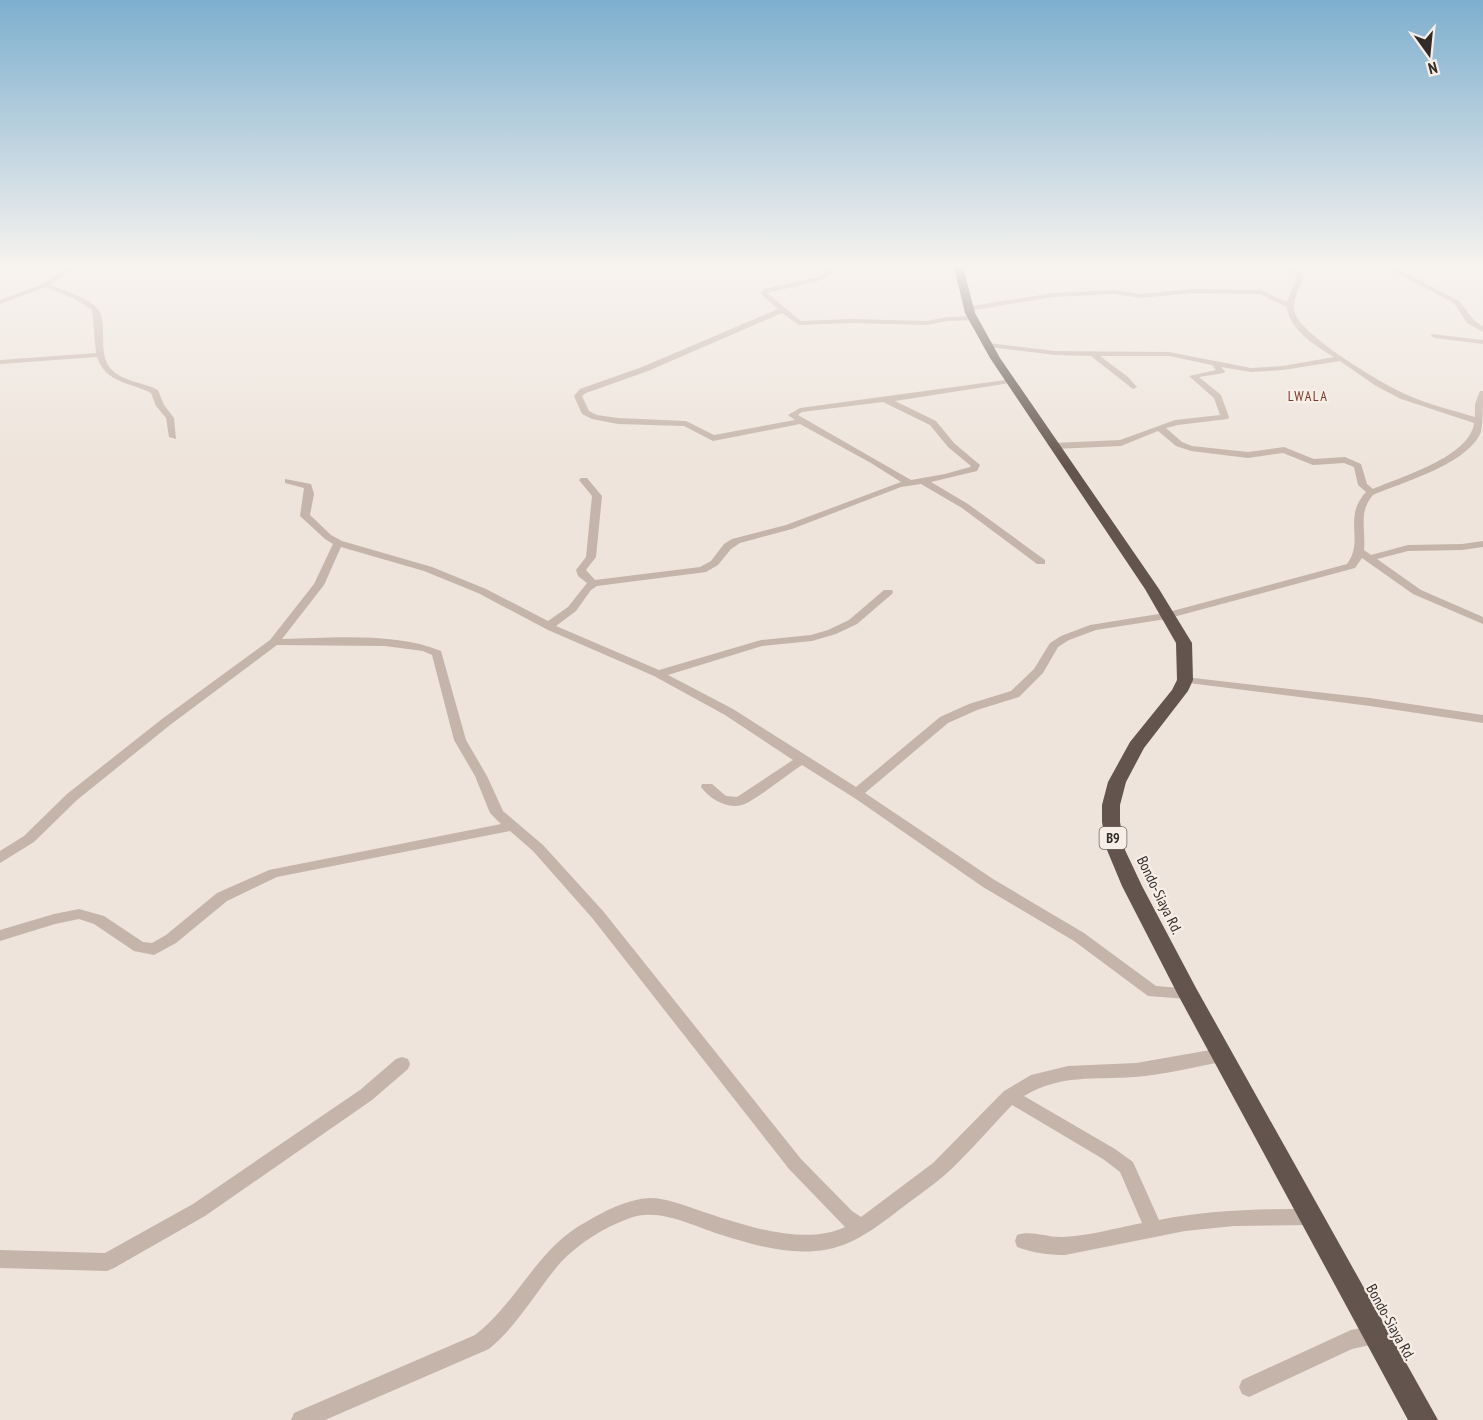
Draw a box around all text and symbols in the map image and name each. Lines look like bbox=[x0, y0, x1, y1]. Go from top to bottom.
north arrow bbox=[1399, 24, 1459, 84]
text: N bbox=[1426, 58, 1440, 79]
district label: LWALA bbox=[1288, 387, 1328, 405]
road number: B9 bbox=[1100, 827, 1126, 849]
street label: Bondo-Siaya Rd. bbox=[1133, 853, 1187, 937]
street label: Bondo-Siaya Rd. bbox=[1362, 1281, 1420, 1364]

